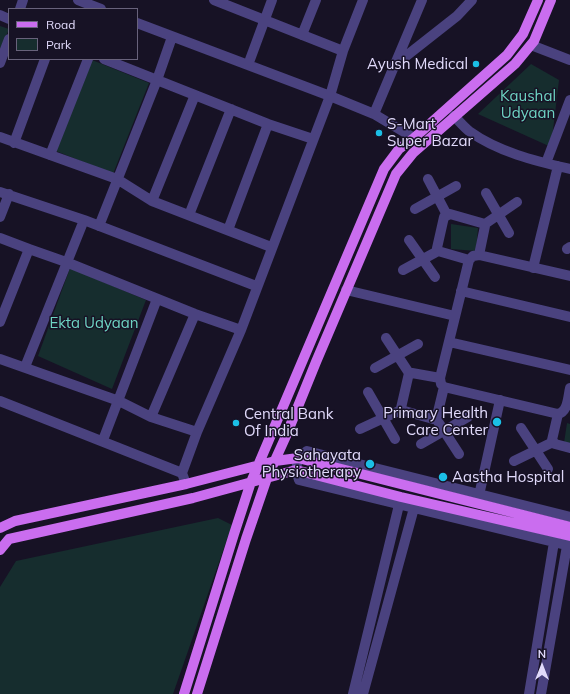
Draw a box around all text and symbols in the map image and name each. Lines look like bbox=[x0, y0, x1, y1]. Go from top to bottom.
legend bbox=[8, 8, 138, 60]
text: Road bbox=[46, 17, 75, 32]
text: Park bbox=[46, 37, 71, 52]
place label: Ayush Medical bbox=[367, 55, 468, 73]
marker: Ayush Medical bbox=[471, 59, 481, 69]
park label: Kaushal Udyaan bbox=[500, 87, 556, 122]
place label: S-Mart Super Bazar bbox=[387, 115, 473, 150]
marker: S-Mart Super Bazar bbox=[374, 128, 384, 138]
park label: Ekta Udyaan bbox=[49, 314, 139, 332]
place label: Primary Health Care Center bbox=[383, 404, 488, 439]
place label: Central Bank Of India bbox=[244, 405, 334, 440]
marker: Primary Health Care Center bbox=[491, 416, 503, 428]
marker: Central Bank Of India bbox=[231, 418, 241, 428]
place label: Sahayata Physiotherapy bbox=[262, 446, 361, 481]
marker: Sahayata Physiotherapy bbox=[364, 458, 376, 470]
place label: Aastha Hospital bbox=[452, 468, 564, 486]
marker: Aastha Hospital bbox=[437, 471, 449, 483]
north arrow bbox=[522, 646, 562, 686]
text: N bbox=[538, 647, 546, 661]

